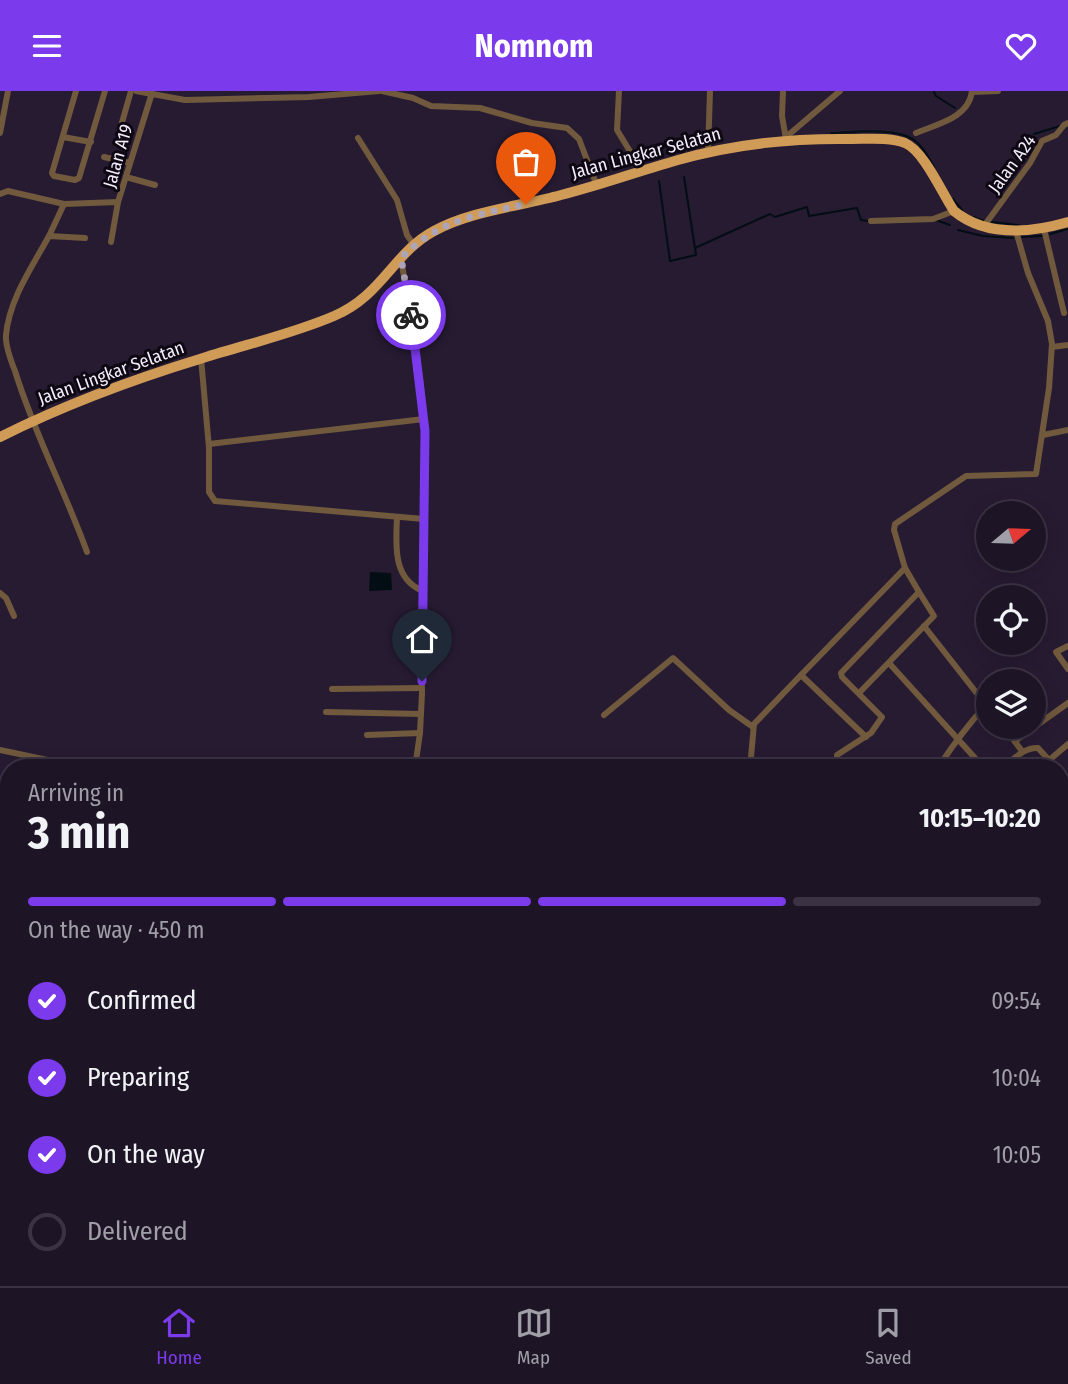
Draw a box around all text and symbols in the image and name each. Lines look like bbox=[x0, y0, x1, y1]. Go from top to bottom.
icon: menu bbox=[28, 27, 66, 65]
text: Nomnom bbox=[475, 27, 593, 65]
icon: heart bbox=[1002, 27, 1040, 65]
street label: Jalan A19 bbox=[98, 122, 138, 190]
street label: Jalan Lingkar Selatan bbox=[569, 122, 723, 184]
street label: Jalan A24 bbox=[983, 130, 1041, 197]
pin bbox=[496, 132, 556, 204]
icon: bag bbox=[507, 143, 545, 181]
courier bbox=[376, 280, 446, 350]
icon: bike bbox=[392, 296, 430, 334]
street label: Jalan Lingkar Selatan bbox=[35, 336, 187, 410]
north arrow bbox=[976, 501, 1046, 571]
map controls bbox=[976, 501, 1046, 739]
button: locate bbox=[976, 585, 1046, 655]
pin bbox=[392, 609, 452, 681]
icon: home bbox=[403, 620, 441, 658]
button: layers bbox=[976, 669, 1046, 739]
text: Arriving in bbox=[28, 779, 124, 807]
text: 10:15–10:20 bbox=[919, 803, 1041, 834]
text: 3 min bbox=[28, 805, 130, 860]
text: On the way · 450 m bbox=[28, 916, 205, 944]
icon: check bbox=[28, 982, 66, 1020]
text: Confirmed bbox=[87, 985, 197, 1016]
text: 09:54 bbox=[991, 987, 1041, 1015]
icon: check bbox=[28, 1059, 66, 1097]
text: Preparing bbox=[87, 1062, 189, 1093]
text: 10:04 bbox=[992, 1064, 1041, 1092]
icon: check bbox=[28, 1136, 66, 1174]
text: On the way bbox=[87, 1139, 205, 1170]
text: 10:05 bbox=[993, 1141, 1041, 1169]
text: Delivered bbox=[87, 1216, 188, 1247]
tab: Home bbox=[156, 1304, 202, 1369]
tab: Map bbox=[515, 1304, 553, 1369]
tab: Saved bbox=[865, 1304, 912, 1369]

